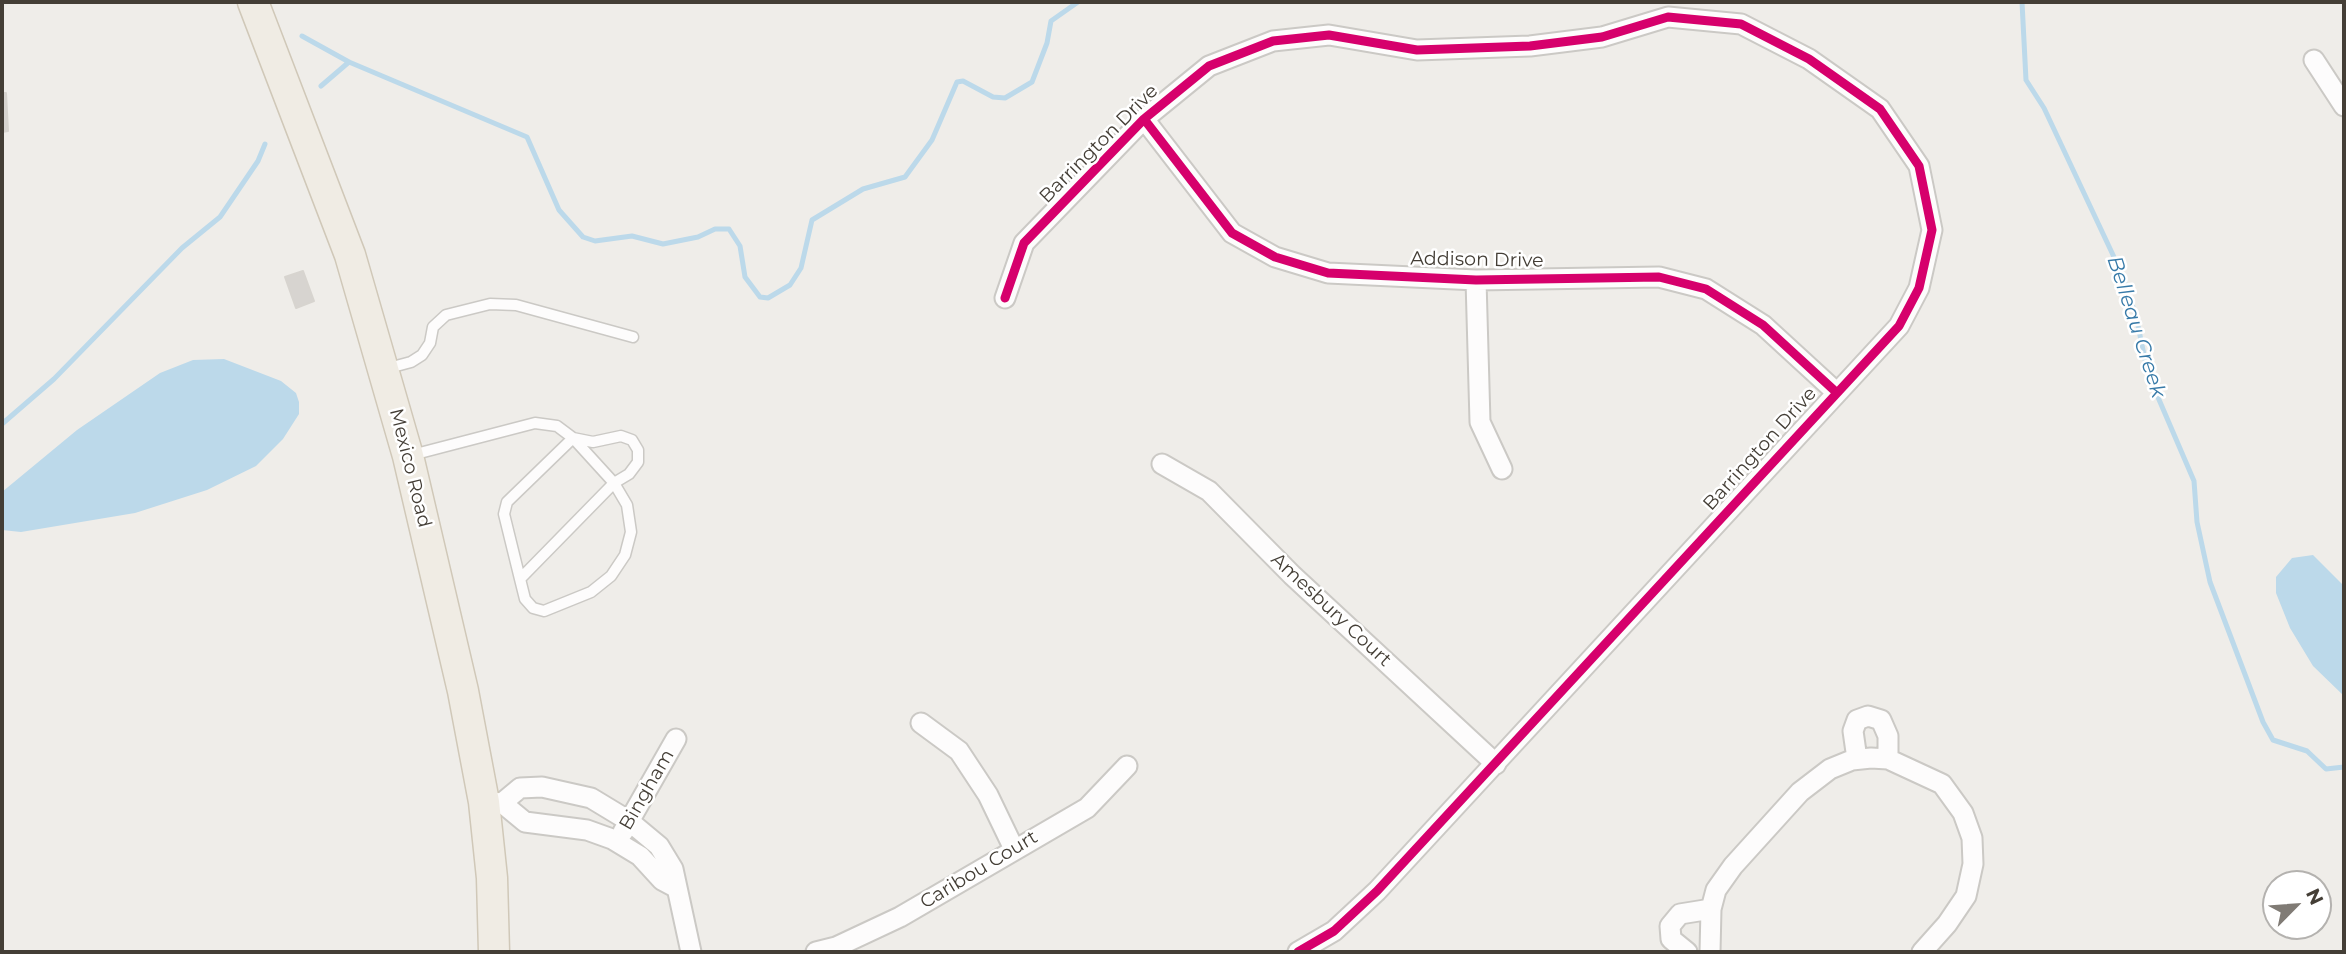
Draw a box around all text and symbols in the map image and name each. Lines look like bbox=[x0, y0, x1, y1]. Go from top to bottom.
street label: Barrington Drive bbox=[1035, 80, 1163, 208]
street label: Addison Drive bbox=[1410, 247, 1544, 273]
water label: Belleau Creek bbox=[2101, 253, 2171, 401]
street label: Barrington Drive bbox=[1699, 383, 1821, 515]
street label: Mexico Road bbox=[384, 406, 436, 530]
street label: Amesbury Court bbox=[1266, 548, 1396, 672]
street label: Bingham bbox=[615, 746, 679, 834]
street label: Caribou Court bbox=[916, 826, 1042, 914]
north arrow bbox=[2262, 870, 2332, 940]
text: N bbox=[2301, 885, 2328, 909]

